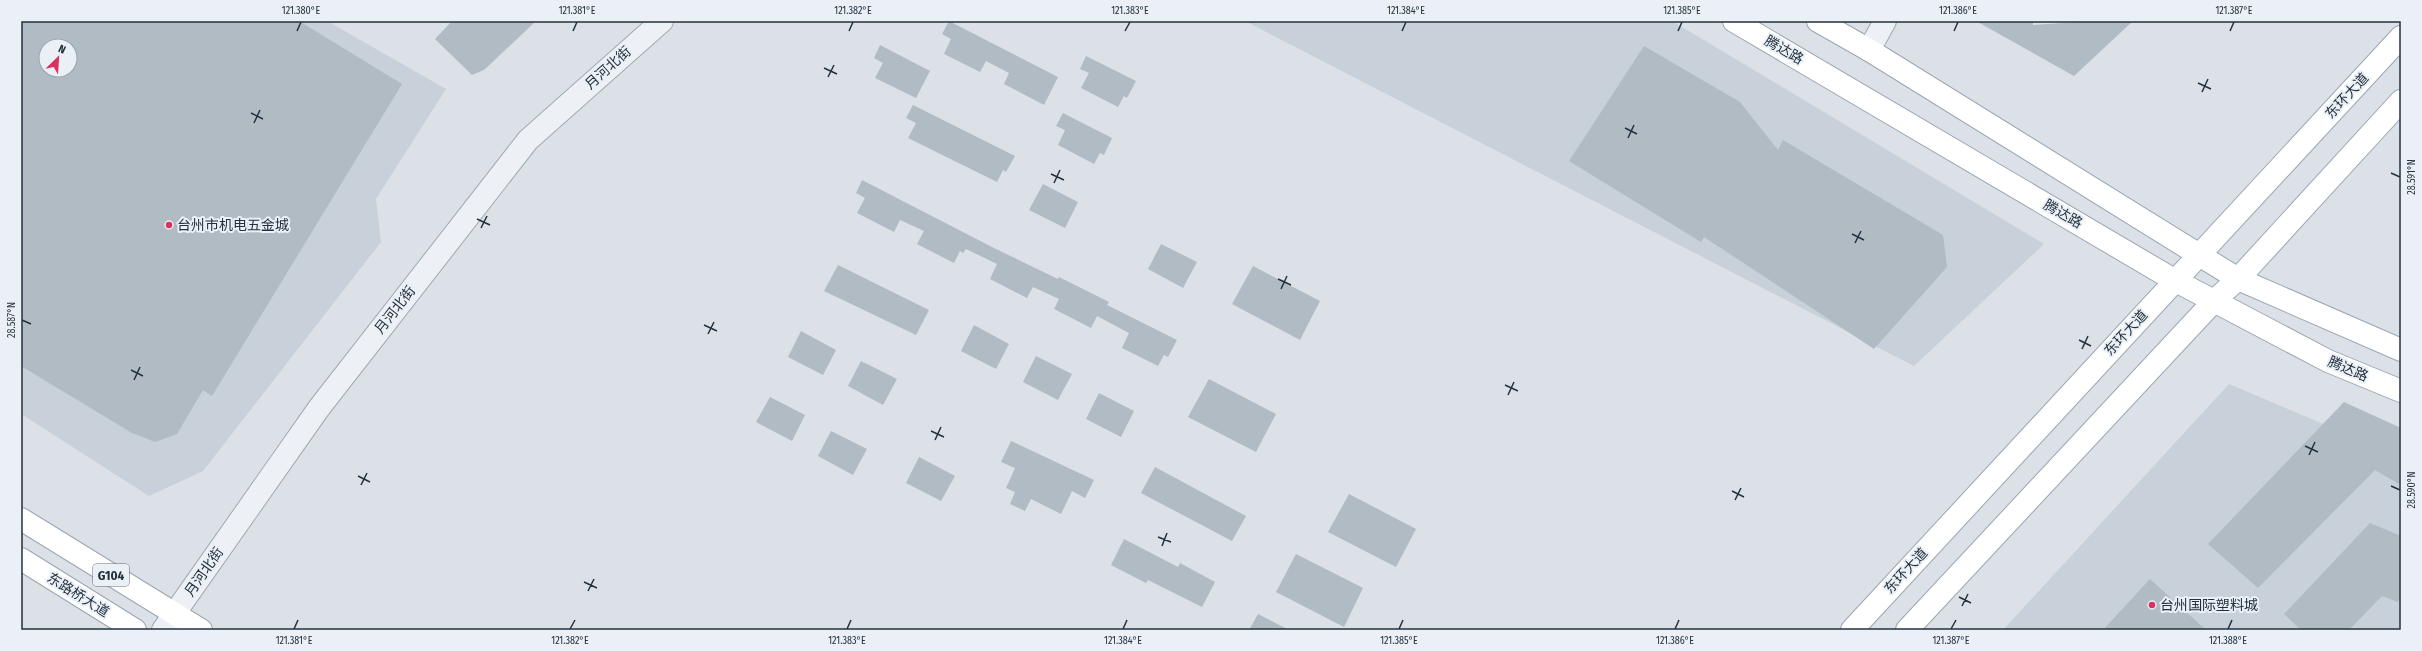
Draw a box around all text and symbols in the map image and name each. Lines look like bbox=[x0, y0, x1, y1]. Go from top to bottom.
text: 121.380°E bbox=[282, 5, 320, 17]
text: 121.381°E bbox=[559, 5, 596, 17]
text: 121.382°E bbox=[834, 5, 872, 17]
text: 121.383°E bbox=[1111, 5, 1149, 17]
text: 121.384°E bbox=[1387, 5, 1425, 17]
text: 121.385°E bbox=[1663, 5, 1701, 17]
text: 121.386°E bbox=[1939, 5, 1977, 17]
text: 121.387°E bbox=[2215, 5, 2253, 17]
street label: 腾达路 bbox=[1762, 32, 1806, 68]
north arrow bbox=[38, 38, 78, 78]
text: N bbox=[56, 42, 68, 57]
street label: 月河北街 bbox=[582, 43, 634, 93]
street label: 东环大道 bbox=[2322, 70, 2372, 122]
text: 28.591°N bbox=[2406, 159, 2418, 195]
street label: 腾达路 bbox=[2041, 196, 2085, 232]
place label: 台州市机电五金城 bbox=[177, 217, 289, 234]
marker: 台州市机电五金城 bbox=[164, 220, 174, 230]
street label: 月河北街 bbox=[371, 283, 419, 337]
text: 28.587°N bbox=[6, 302, 18, 338]
street label: 东环大道 bbox=[2101, 307, 2151, 359]
street label: 腾达路 bbox=[2325, 353, 2371, 385]
text: 28.590°N bbox=[2406, 472, 2418, 508]
street label: 月河北街 bbox=[181, 544, 227, 600]
street label: 东环大道 bbox=[1881, 545, 1931, 597]
road number: G104 bbox=[93, 564, 129, 586]
street label: 东路桥大道 bbox=[44, 569, 112, 621]
place label: 台州国际塑料城 bbox=[2160, 597, 2258, 614]
marker: 台州国际塑料城 bbox=[2147, 600, 2157, 610]
text: 121.381°E bbox=[276, 635, 313, 647]
text: 121.382°E bbox=[551, 635, 589, 647]
text: 121.383°E bbox=[828, 635, 866, 647]
text: 121.384°E bbox=[1104, 635, 1142, 647]
text: 121.385°E bbox=[1380, 635, 1418, 647]
text: 121.386°E bbox=[1656, 635, 1694, 647]
text: 121.387°E bbox=[1932, 635, 1970, 647]
text: 121.388°E bbox=[2209, 635, 2247, 647]

